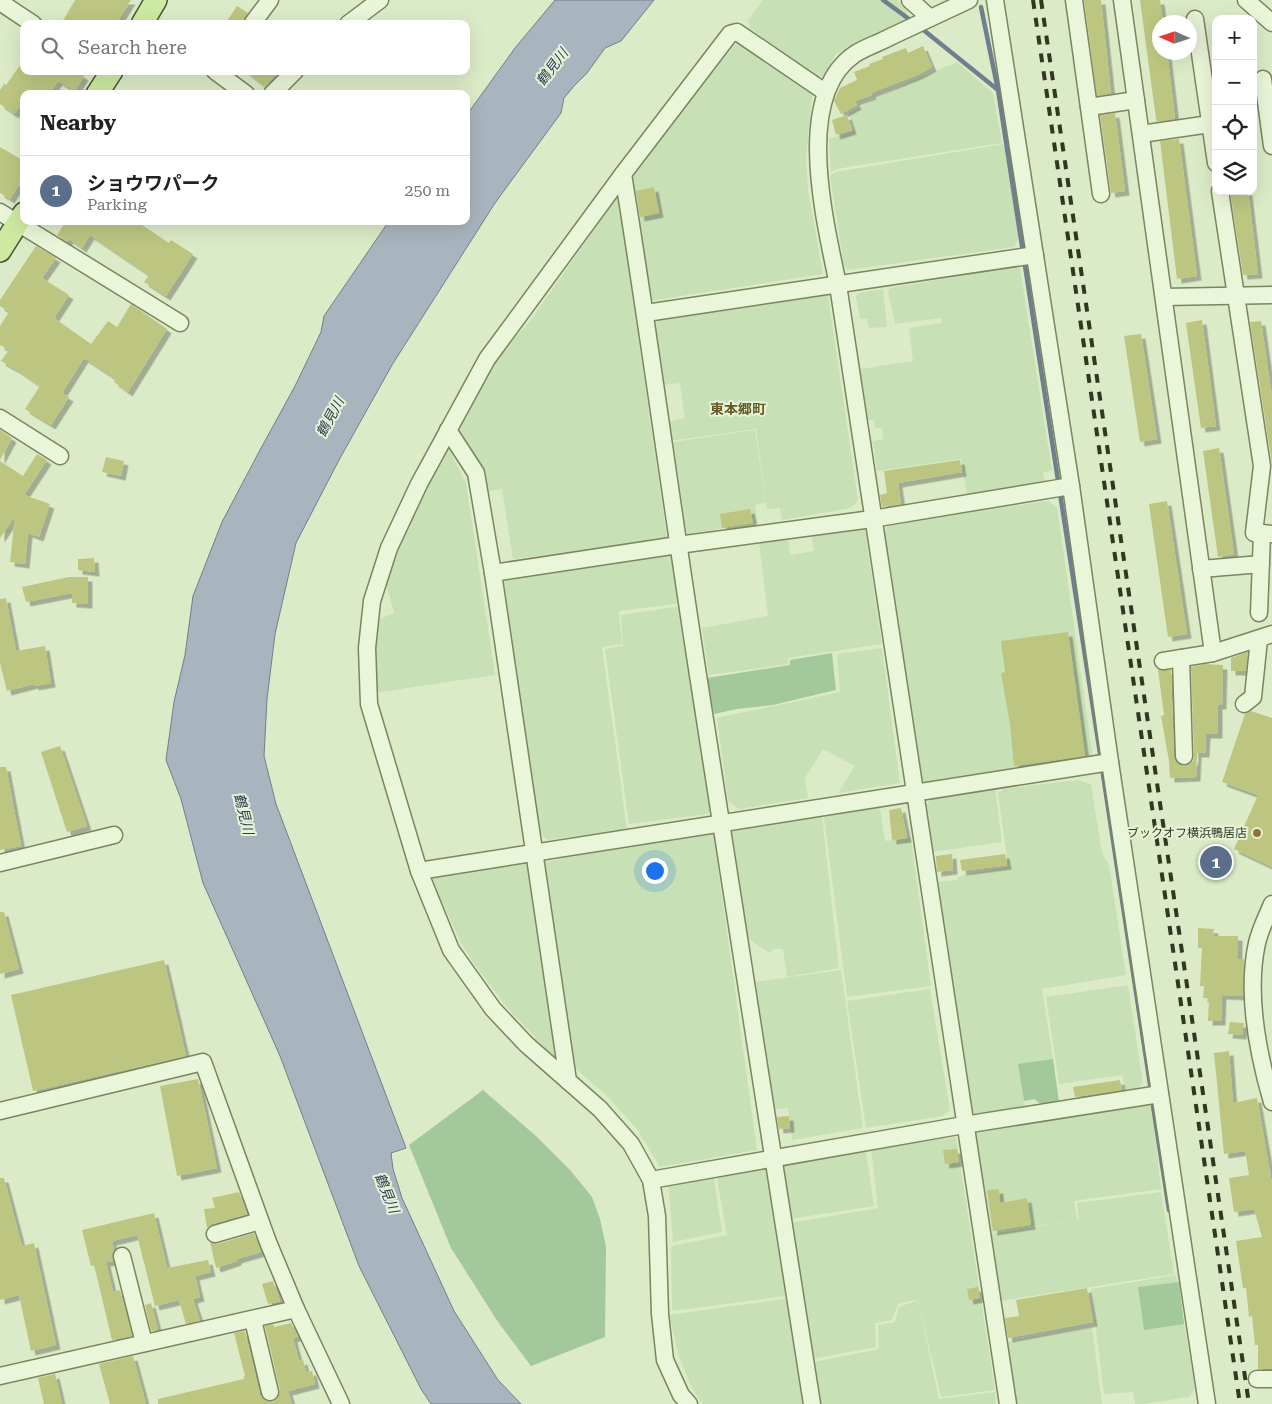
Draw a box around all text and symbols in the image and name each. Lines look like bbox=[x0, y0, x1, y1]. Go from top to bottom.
north arrow bbox=[1152, 15, 1197, 60]
map controls bbox=[1212, 15, 1257, 195]
button: + bbox=[1212, 15, 1257, 60]
search box bbox=[20, 20, 470, 75]
icon: search bbox=[38, 34, 66, 62]
text: Search here bbox=[78, 36, 187, 59]
water label: 鶴見川 bbox=[533, 44, 572, 89]
button: − bbox=[1212, 60, 1257, 105]
button: locate bbox=[1212, 105, 1257, 150]
text: Nearby bbox=[40, 111, 116, 135]
button: layers bbox=[1212, 150, 1257, 195]
text: ショウワパーク bbox=[87, 172, 220, 195]
text: 1 bbox=[52, 181, 60, 200]
text: 250 m bbox=[404, 181, 450, 200]
text: Parking bbox=[87, 195, 147, 214]
water label: 鶴見川 bbox=[313, 393, 348, 439]
district label: 東本郷町 bbox=[710, 401, 766, 417]
water label: 鶴見川 bbox=[231, 792, 257, 838]
place label: ブックオフ横浜鴨居店 bbox=[1127, 826, 1247, 840]
marker: ブックオフ横浜鴨居店 bbox=[1251, 827, 1263, 839]
pin: 1 bbox=[1200, 843, 1232, 881]
your location bbox=[642, 858, 668, 884]
water label: 鶴見川 bbox=[372, 1171, 403, 1217]

